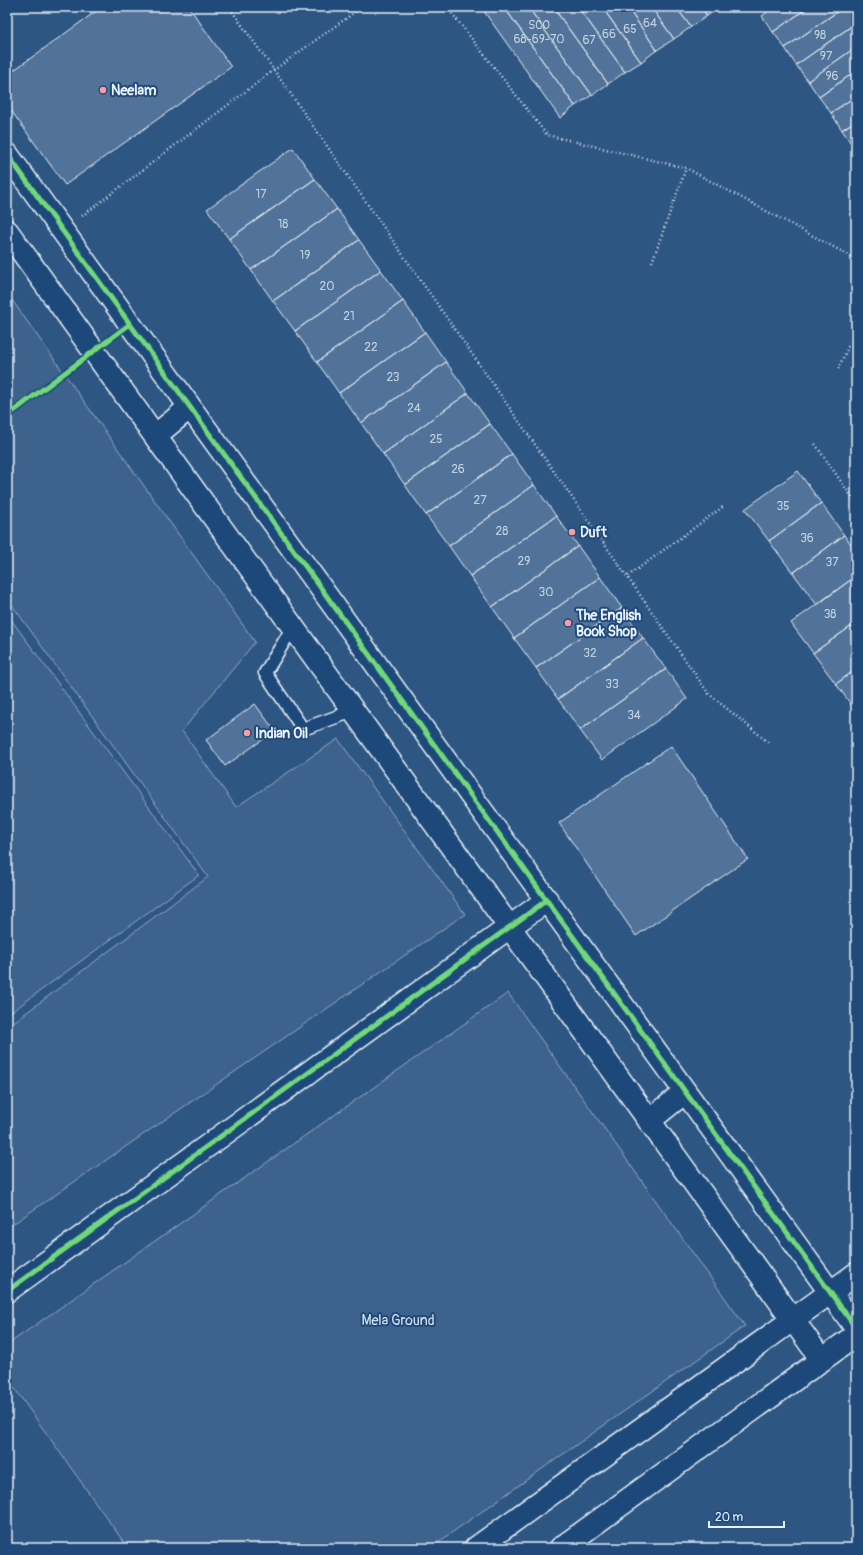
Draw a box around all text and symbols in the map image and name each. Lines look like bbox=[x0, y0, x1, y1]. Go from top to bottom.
house number: 64 bbox=[643, 16, 657, 31]
house number: SCO 68-69-70 bbox=[514, 18, 564, 47]
house number: 65 bbox=[623, 22, 637, 37]
house number: 66 bbox=[602, 27, 616, 42]
house number: 98 bbox=[814, 28, 826, 43]
house number: 67 bbox=[582, 33, 596, 48]
house number: 97 bbox=[820, 49, 833, 64]
house number: 96 bbox=[825, 69, 839, 84]
place label: Neelam bbox=[111, 82, 157, 99]
marker: Neelam bbox=[98, 85, 108, 95]
house number: 17 bbox=[255, 187, 267, 202]
house number: 18 bbox=[278, 217, 288, 232]
house number: 19 bbox=[300, 248, 310, 263]
house number: 20 bbox=[320, 279, 334, 294]
house number: 21 bbox=[343, 309, 355, 324]
house number: 22 bbox=[364, 340, 378, 355]
house number: 23 bbox=[386, 370, 400, 385]
house number: 24 bbox=[407, 401, 421, 416]
house number: 25 bbox=[429, 432, 443, 447]
house number: 26 bbox=[451, 462, 465, 477]
house number: 27 bbox=[473, 493, 487, 508]
house number: 35 bbox=[776, 499, 790, 514]
house number: 28 bbox=[496, 524, 508, 539]
place label: Duft bbox=[580, 524, 607, 541]
marker: Duft bbox=[567, 527, 577, 537]
house number: 36 bbox=[800, 531, 814, 546]
house number: 29 bbox=[518, 554, 530, 569]
house number: 37 bbox=[825, 555, 839, 570]
house number: 30 bbox=[539, 585, 553, 600]
place label: The English Book Shop bbox=[575, 607, 642, 640]
house number: 38 bbox=[824, 607, 836, 622]
marker: The English Book Shop bbox=[563, 618, 573, 628]
house number: 32 bbox=[583, 646, 597, 661]
house number: 33 bbox=[605, 677, 619, 692]
house number: 34 bbox=[627, 708, 641, 723]
place label: Indian Oil bbox=[255, 725, 308, 742]
marker: Indian Oil bbox=[242, 728, 252, 738]
park label: Mela Ground bbox=[361, 1312, 435, 1329]
scale bar bbox=[709, 1503, 784, 1529]
text: 20 m bbox=[715, 1510, 744, 1525]

